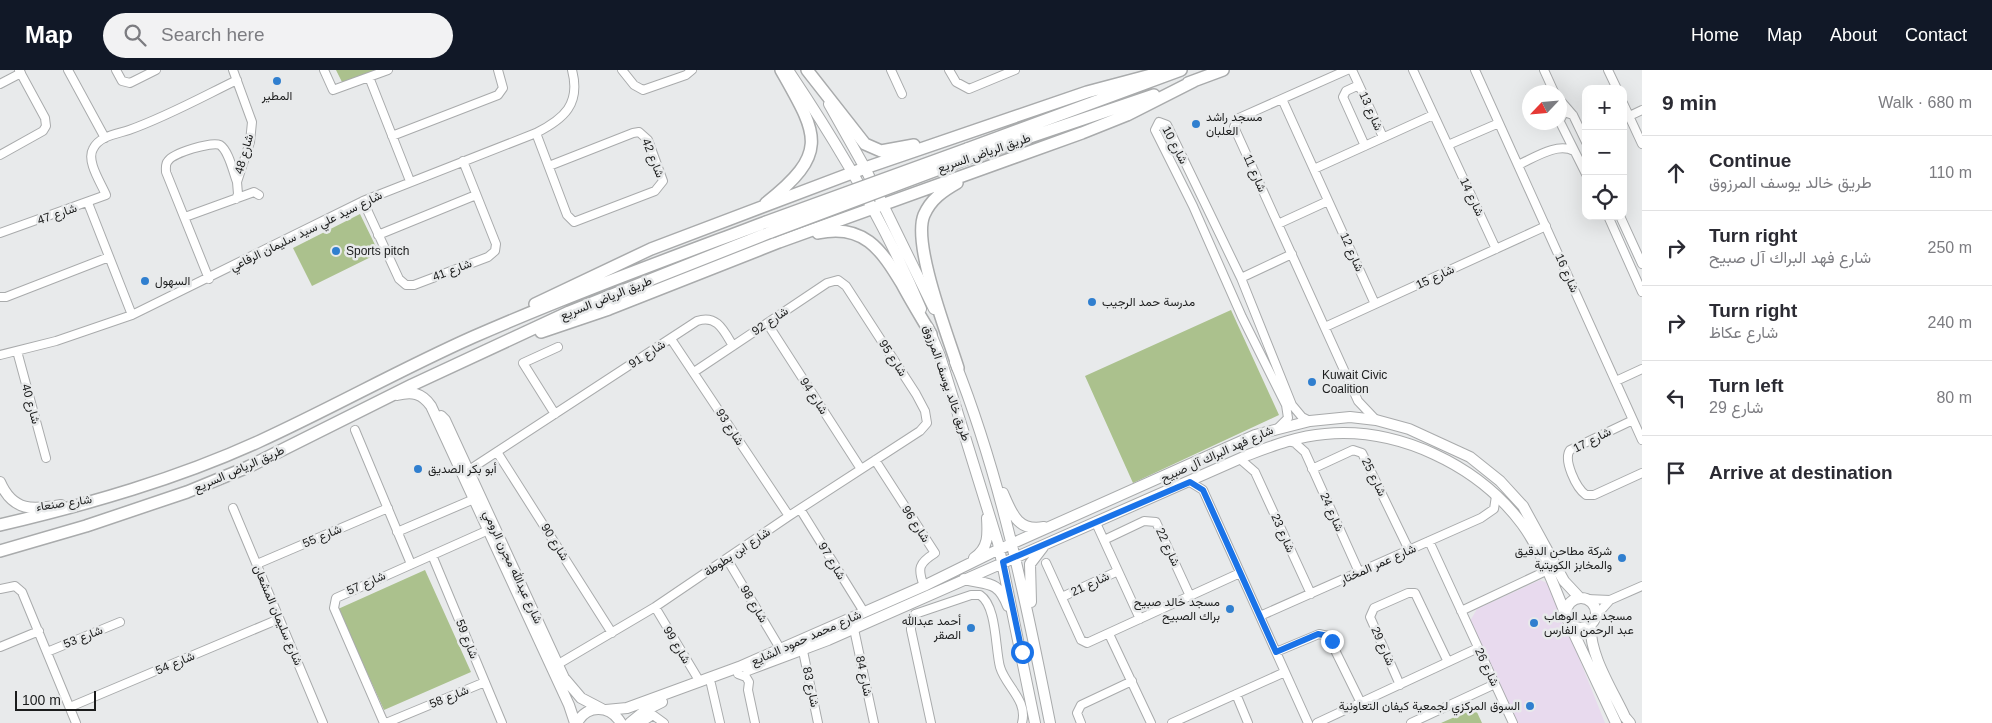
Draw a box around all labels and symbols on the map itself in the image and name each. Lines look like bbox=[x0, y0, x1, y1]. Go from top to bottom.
marker: المطير bbox=[271, 75, 283, 87]
north arrow bbox=[1522, 85, 1567, 130]
place label: المطير bbox=[261, 89, 292, 104]
street label: شارع 13 bbox=[1354, 90, 1386, 133]
place label: مسجد راشد العلبان bbox=[1206, 110, 1262, 138]
marker: مسجد راشد العلبان bbox=[1190, 118, 1202, 130]
street label: شارع 10 bbox=[1157, 124, 1191, 167]
street label: طريق الرياض السريع bbox=[936, 130, 1033, 177]
street label: شارع 48 bbox=[232, 132, 258, 176]
street label: شارع 42 bbox=[637, 136, 667, 180]
street label: شارع 11 bbox=[1239, 152, 1270, 195]
street label: شارع 14 bbox=[1455, 176, 1487, 219]
street label: شارع سيد علي سيد سليمان الرفاعي bbox=[228, 188, 386, 277]
street label: شارع 47 bbox=[35, 201, 79, 229]
street label: شارع 12 bbox=[1335, 231, 1367, 274]
place label: Sports pitch bbox=[346, 244, 409, 258]
marker: Sports pitch bbox=[330, 245, 342, 257]
street label: شارع 16 bbox=[1550, 252, 1582, 295]
street label: شارع 41 bbox=[430, 256, 474, 286]
street label: شارع 15 bbox=[1414, 262, 1457, 294]
street label: طريق الرياض السريع bbox=[558, 273, 655, 325]
place label: السهول bbox=[155, 274, 190, 289]
marker: السهول bbox=[139, 275, 151, 287]
place label: مدرسة حمد الرجيب bbox=[1102, 295, 1195, 310]
marker: مدرسة حمد الرجيب bbox=[1086, 296, 1098, 308]
street label: شارع 92 bbox=[749, 304, 792, 340]
street label: طريق خالد يوسف المرزوق bbox=[920, 323, 974, 443]
street label: شارع 91 bbox=[626, 337, 669, 373]
street label: شارع 95 bbox=[874, 337, 910, 380]
place label: Kuwait Civic Coalition bbox=[1322, 368, 1387, 396]
street label: شارع 94 bbox=[795, 375, 831, 418]
marker: Kuwait Civic Coalition bbox=[1306, 376, 1318, 388]
street label: شارع 40 bbox=[17, 382, 43, 426]
street label: شارع 93 bbox=[711, 406, 747, 449]
street label: شارع فهد البراك آل صبيح bbox=[1159, 423, 1276, 487]
street label: شارع 17 bbox=[1571, 424, 1614, 457]
street label: طريق الرياض السريع bbox=[192, 443, 287, 497]
street label: شارع 25 bbox=[1357, 456, 1389, 499]
place label: أبو بكر الصديق bbox=[428, 462, 497, 477]
marker: أبو بكر الصديق bbox=[412, 463, 424, 475]
street label: شارع 24 bbox=[1315, 491, 1347, 534]
street label: شارع صنعاء bbox=[35, 492, 93, 516]
street label: شارع 96 bbox=[897, 503, 933, 546]
street label: شارع عبدالله مجرن الرومي bbox=[478, 508, 545, 627]
street label: شارع 23 bbox=[1266, 512, 1298, 555]
street label: شارع 90 bbox=[537, 521, 572, 564]
street label: شارع 55 bbox=[300, 522, 344, 552]
street label: شارع ابن بطوطة bbox=[701, 525, 774, 581]
street label: شارع 22 bbox=[1151, 526, 1183, 569]
street label: شارع 97 bbox=[814, 540, 849, 583]
street label: شارع عمر المختار bbox=[1337, 541, 1419, 589]
place label: شركة مطاحن الدقيق والمخابز الكويتية bbox=[1515, 544, 1612, 573]
marker: شركة مطاحن الدقيق والمخابز الكويتية bbox=[1616, 552, 1628, 564]
street label: شارع سليمان المشعان bbox=[249, 563, 306, 668]
street label: شارع 57 bbox=[345, 568, 388, 600]
street label: شارع 21 bbox=[1069, 569, 1112, 601]
street label: شارع 98 bbox=[736, 583, 771, 626]
place label: مسجد خالد صبيح براك الصبيح bbox=[1134, 595, 1220, 625]
marker: مسجد خالد صبيح براك الصبيح bbox=[1224, 603, 1236, 615]
street label: شارع محمد حمود الشايع bbox=[749, 607, 864, 670]
place label: مسجد عبد الوهاب عبد الرحمن الفارس bbox=[1544, 609, 1634, 638]
place label: أحمد عبدالله الصقر bbox=[902, 614, 961, 643]
street label: شارع 59 bbox=[451, 617, 481, 661]
marker: مسجد عبد الوهاب عبد الرحمن الفارس bbox=[1528, 617, 1540, 629]
marker: أحمد عبدالله الصقر bbox=[965, 622, 977, 634]
street label: شارع 53 bbox=[61, 623, 105, 653]
street label: شارع 99 bbox=[659, 624, 694, 667]
street label: شارع 29 bbox=[1366, 625, 1398, 668]
route end bbox=[1321, 630, 1344, 653]
route start bbox=[1011, 641, 1034, 664]
street label: شارع 26 bbox=[1470, 646, 1502, 689]
street label: شارع 54 bbox=[153, 649, 197, 679]
street label: شارع 84 bbox=[851, 655, 875, 698]
street label: شارع 83 bbox=[798, 666, 822, 709]
street label: شارع 58 bbox=[427, 683, 471, 713]
scale bar bbox=[15, 688, 96, 711]
place label: السوق المركزي لجمعية كيفان التعاونية bbox=[1339, 699, 1520, 716]
marker: السوق المركزي لجمعية كيفان التعاونية bbox=[1524, 700, 1536, 712]

